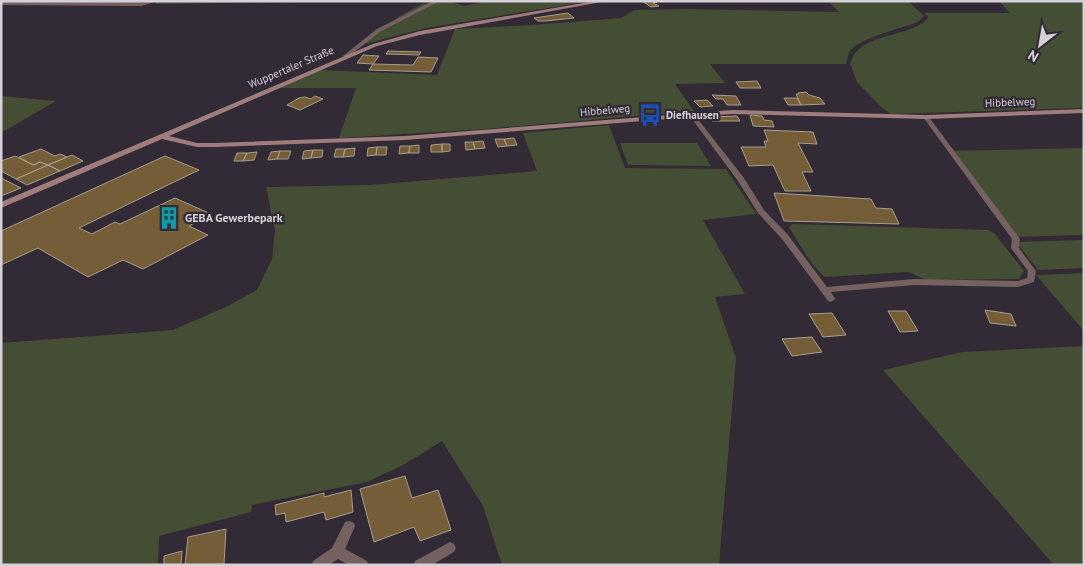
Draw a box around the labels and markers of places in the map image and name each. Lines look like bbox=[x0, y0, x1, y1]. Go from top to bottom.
bus stop icon: Diefhausen bbox=[637, 102, 663, 128]
place label: Diefhausen bbox=[666, 108, 719, 122]
building icon: GEBA Gewerbepark bbox=[156, 205, 182, 231]
place label: GEBA Gewerbepark bbox=[185, 210, 283, 225]

